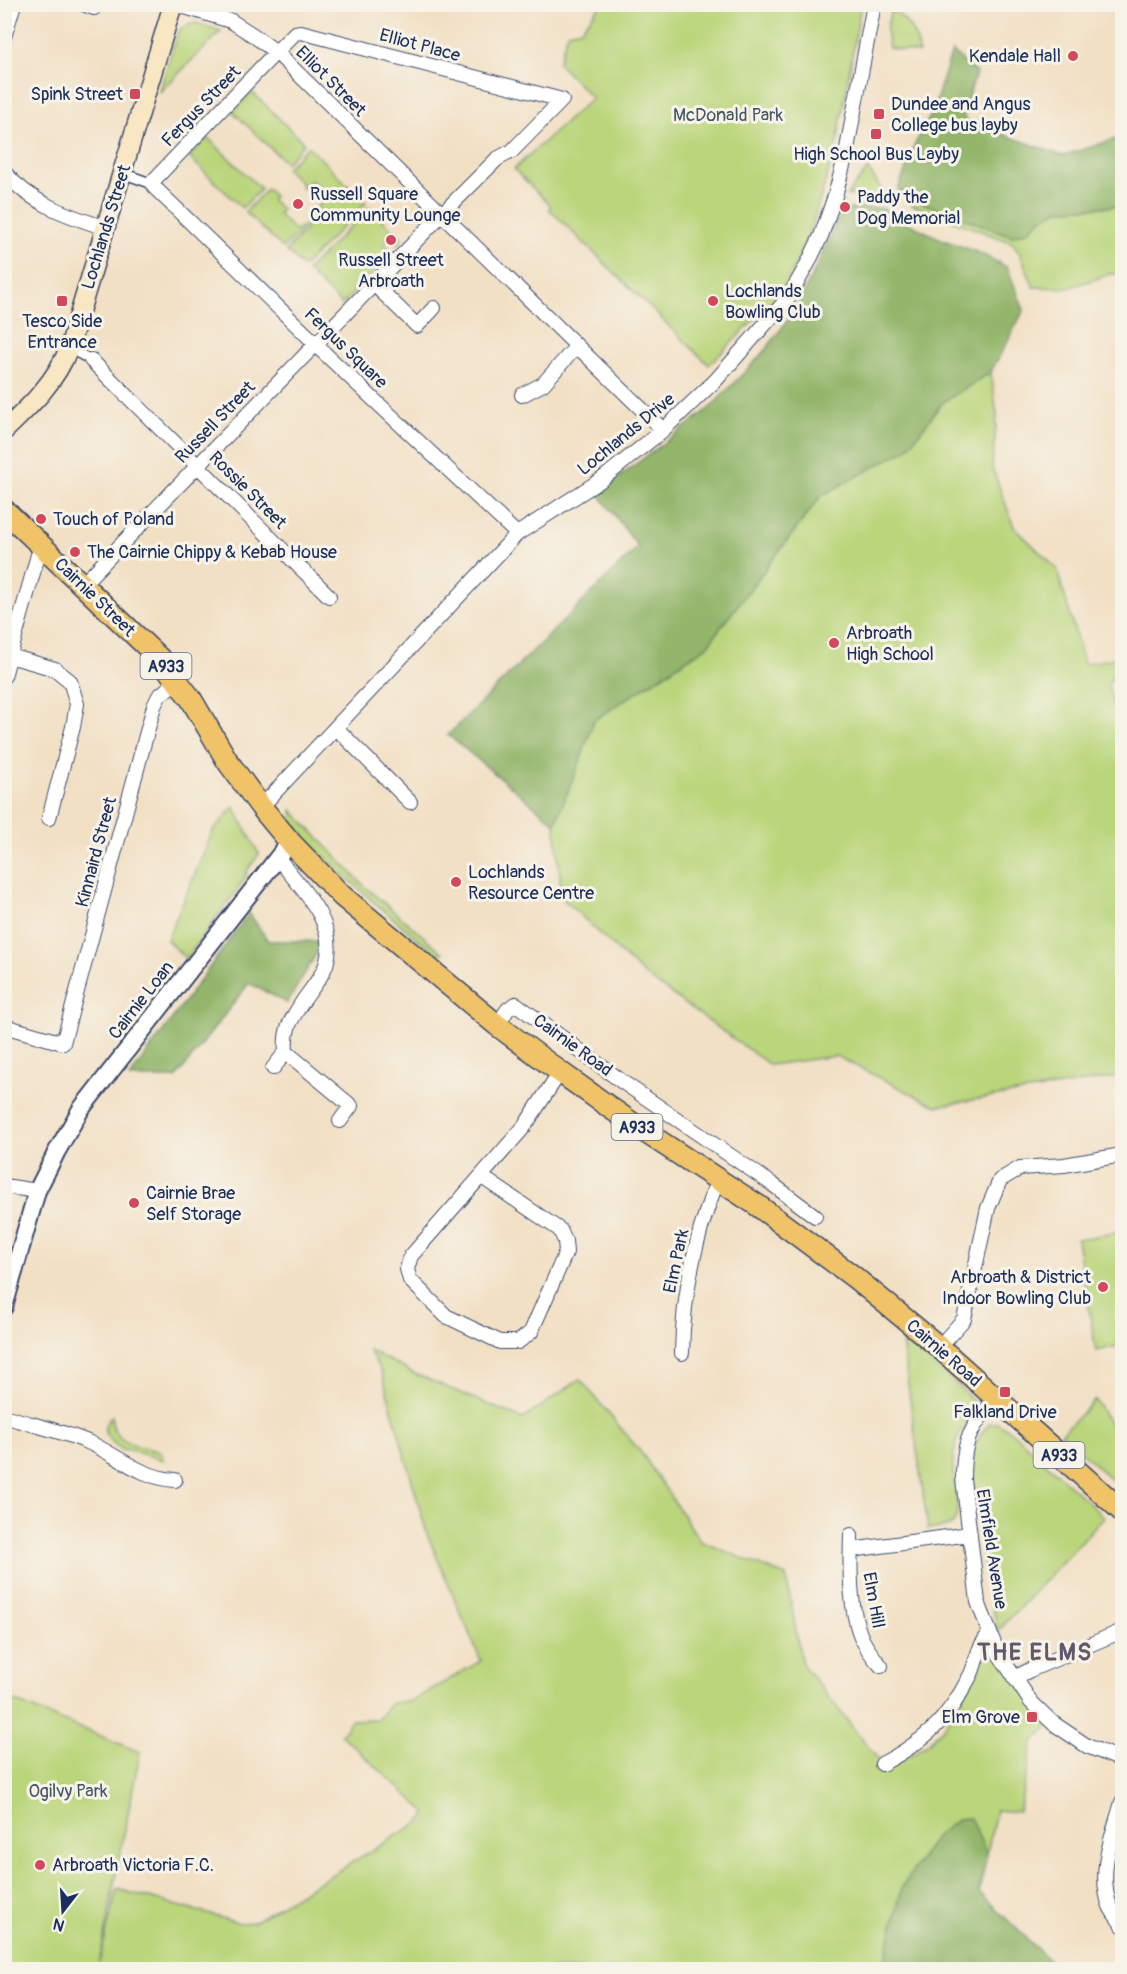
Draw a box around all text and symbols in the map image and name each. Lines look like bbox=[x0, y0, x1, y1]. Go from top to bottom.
street label: Elliot Place bbox=[377, 24, 463, 67]
street label: Elliot Street bbox=[290, 41, 371, 122]
place label: Kendale Hall bbox=[969, 45, 1061, 68]
marker: Kendale Hall bbox=[1066, 49, 1080, 63]
street label: Fergus Street bbox=[157, 60, 246, 152]
place label: Spink Street bbox=[31, 83, 124, 106]
marker: Spink Street bbox=[128, 87, 142, 101]
place label: Dundee and Angus College bus layby bbox=[891, 93, 1031, 137]
park label: McDonald Park bbox=[673, 104, 783, 127]
marker: Dundee and Angus College bus layby bbox=[872, 107, 886, 121]
marker: High School Bus Layby bbox=[869, 127, 883, 141]
place label: High School Bus Layby bbox=[793, 143, 959, 166]
street label: Lochlands Street bbox=[77, 161, 137, 292]
place label: Russell Square Community Lounge bbox=[310, 183, 461, 227]
place label: Paddy the Dog Memorial bbox=[857, 186, 961, 230]
marker: Russell Square Community Lounge bbox=[291, 197, 305, 211]
marker: Paddy the Dog Memorial bbox=[838, 200, 852, 214]
marker: Russell Street Arbroath bbox=[384, 233, 398, 247]
place label: Russell Street Arbroath bbox=[338, 249, 445, 293]
place label: Lochlands Bowling Club bbox=[725, 280, 821, 324]
marker: Tesco Side Entrance bbox=[55, 294, 69, 308]
marker: Lochlands Bowling Club bbox=[706, 294, 720, 308]
street label: Fergus Square bbox=[299, 303, 392, 394]
place label: Tesco Side Entrance bbox=[22, 310, 102, 354]
street label: Russell Street bbox=[170, 376, 261, 468]
street label: Lochlands Drive bbox=[573, 388, 680, 481]
street label: Rossie Street bbox=[204, 447, 292, 535]
place label: Touch of Poland bbox=[53, 508, 174, 531]
marker: Touch of Poland bbox=[34, 512, 48, 526]
place label: The Cairnie Chippy & Kebab House bbox=[87, 541, 337, 564]
marker: The Cairnie Chippy & Kebab House bbox=[68, 545, 82, 559]
street label: Cairnie Street bbox=[49, 553, 141, 642]
place label: Arbroath High School bbox=[846, 622, 934, 666]
marker: Arbroath High School bbox=[827, 636, 841, 650]
road number: A933 bbox=[140, 653, 192, 679]
street label: Kinnaird Street bbox=[71, 794, 122, 910]
place label: Lochlands Resource Centre bbox=[468, 861, 594, 905]
marker: Lochlands Resource Centre bbox=[449, 875, 463, 889]
street label: Cairnie Loan bbox=[104, 957, 179, 1044]
street label: Cairnie Road bbox=[529, 1009, 617, 1082]
road number: A933 bbox=[612, 1114, 662, 1140]
place label: Cairnie Brae Self Storage bbox=[146, 1182, 241, 1226]
marker: Cairnie Brae Self Storage bbox=[127, 1196, 141, 1210]
street label: Elm Park bbox=[658, 1226, 695, 1295]
place label: Arbroath & District Indoor Bowling Club bbox=[942, 1266, 1092, 1310]
marker: Arbroath & District Indoor Bowling Club bbox=[1096, 1280, 1110, 1294]
street label: Cairnie Road bbox=[901, 1314, 986, 1392]
marker: Falkland Drive bbox=[998, 1385, 1012, 1399]
place label: Falkland Drive bbox=[953, 1401, 1057, 1424]
road number: A933 bbox=[1034, 1442, 1084, 1468]
street label: Elmfield Avenue bbox=[971, 1487, 1012, 1611]
street label: Elm Hill bbox=[857, 1570, 890, 1630]
district label: THE ELMS bbox=[976, 1638, 1093, 1667]
place label: Elm Grove bbox=[942, 1706, 1020, 1729]
marker: Elm Grove bbox=[1025, 1710, 1039, 1724]
park label: Ogilvy Park bbox=[28, 1780, 108, 1803]
place label: Arbroath Victoria F.C. bbox=[52, 1854, 214, 1877]
marker: Arbroath Victoria F.C. bbox=[33, 1858, 47, 1872]
north arrow bbox=[33, 1881, 93, 1941]
text: N bbox=[51, 1913, 67, 1936]

